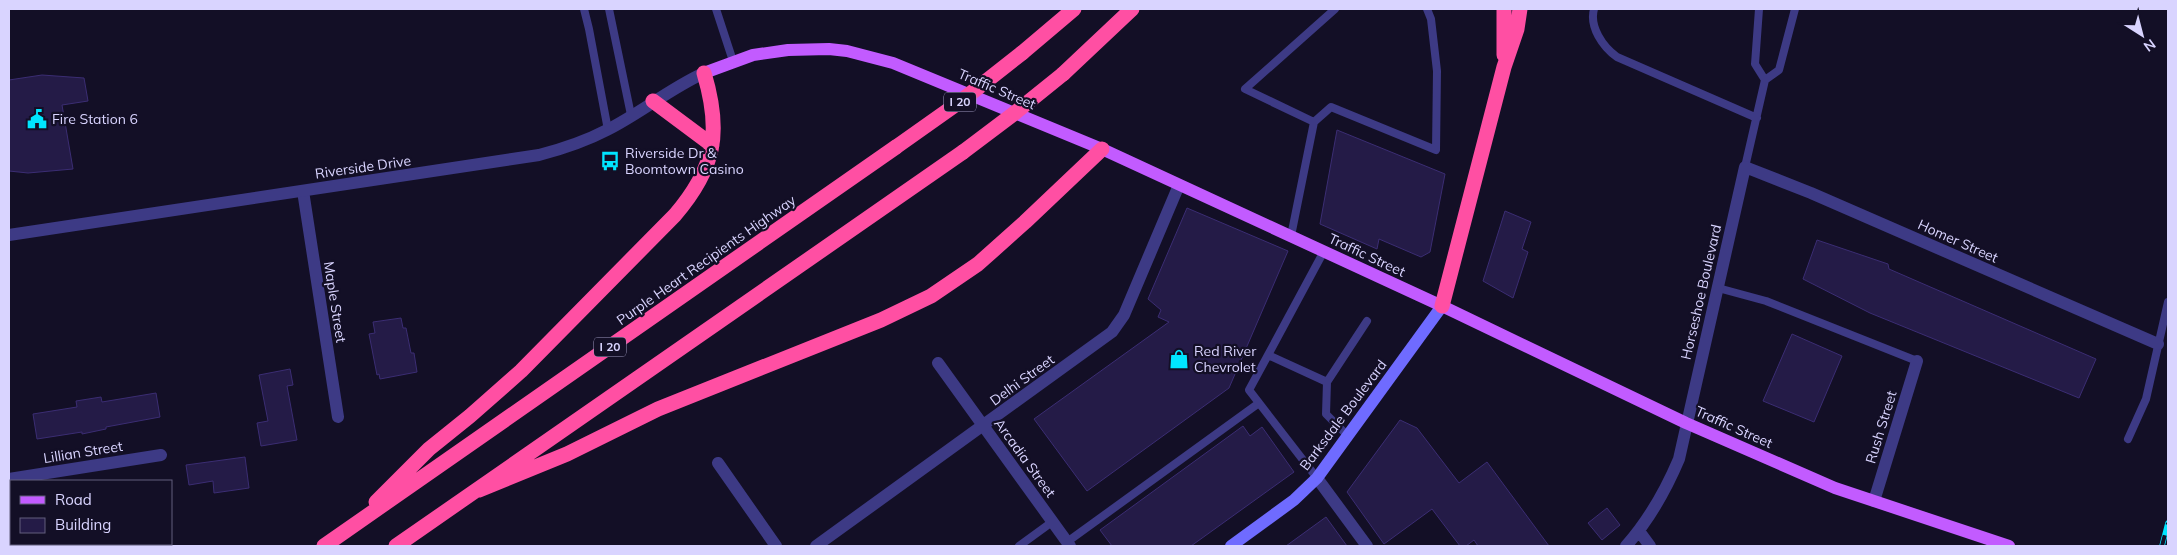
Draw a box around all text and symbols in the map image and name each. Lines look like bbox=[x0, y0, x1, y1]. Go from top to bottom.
north arrow bbox=[2117, 10, 2167, 60]
text: N bbox=[2140, 35, 2159, 56]
street label: Traffic Street bbox=[955, 65, 1039, 113]
road number: I 20 bbox=[944, 92, 976, 111]
public building icon: Fire Station 6 bbox=[26, 108, 48, 130]
place label: Fire Station 6 bbox=[52, 110, 138, 128]
place label: Riverside Dr & Boomtown Casino bbox=[625, 144, 744, 178]
bus stop icon: Riverside Dr & Boomtown Casino bbox=[599, 150, 621, 172]
street label: Riverside Drive bbox=[314, 151, 412, 183]
street label: Purple Heart Recipients Highway bbox=[613, 191, 800, 329]
street label: Homer Street bbox=[1915, 215, 2001, 267]
street label: Horseshoe Boulevard bbox=[1677, 223, 1725, 361]
street label: Traffic Street bbox=[1326, 229, 1408, 281]
street label: Maple Street bbox=[320, 260, 350, 344]
road number: I 20 bbox=[594, 338, 626, 357]
place label: Red River Chevrolet bbox=[1194, 342, 1257, 376]
shop icon: Red River Chevrolet bbox=[1168, 348, 1190, 370]
street label: Delhi Street bbox=[986, 351, 1058, 409]
street label: Barksdale Boulevard bbox=[1296, 356, 1390, 474]
street label: Rush Street bbox=[1861, 388, 1901, 466]
street label: Traffic Street bbox=[1693, 402, 1775, 452]
street label: Arcadia Street bbox=[990, 415, 1060, 501]
street label: Lillian Street bbox=[42, 437, 124, 467]
legend bbox=[10, 480, 172, 545]
text: Road bbox=[55, 490, 92, 509]
text: Building bbox=[55, 515, 111, 534]

